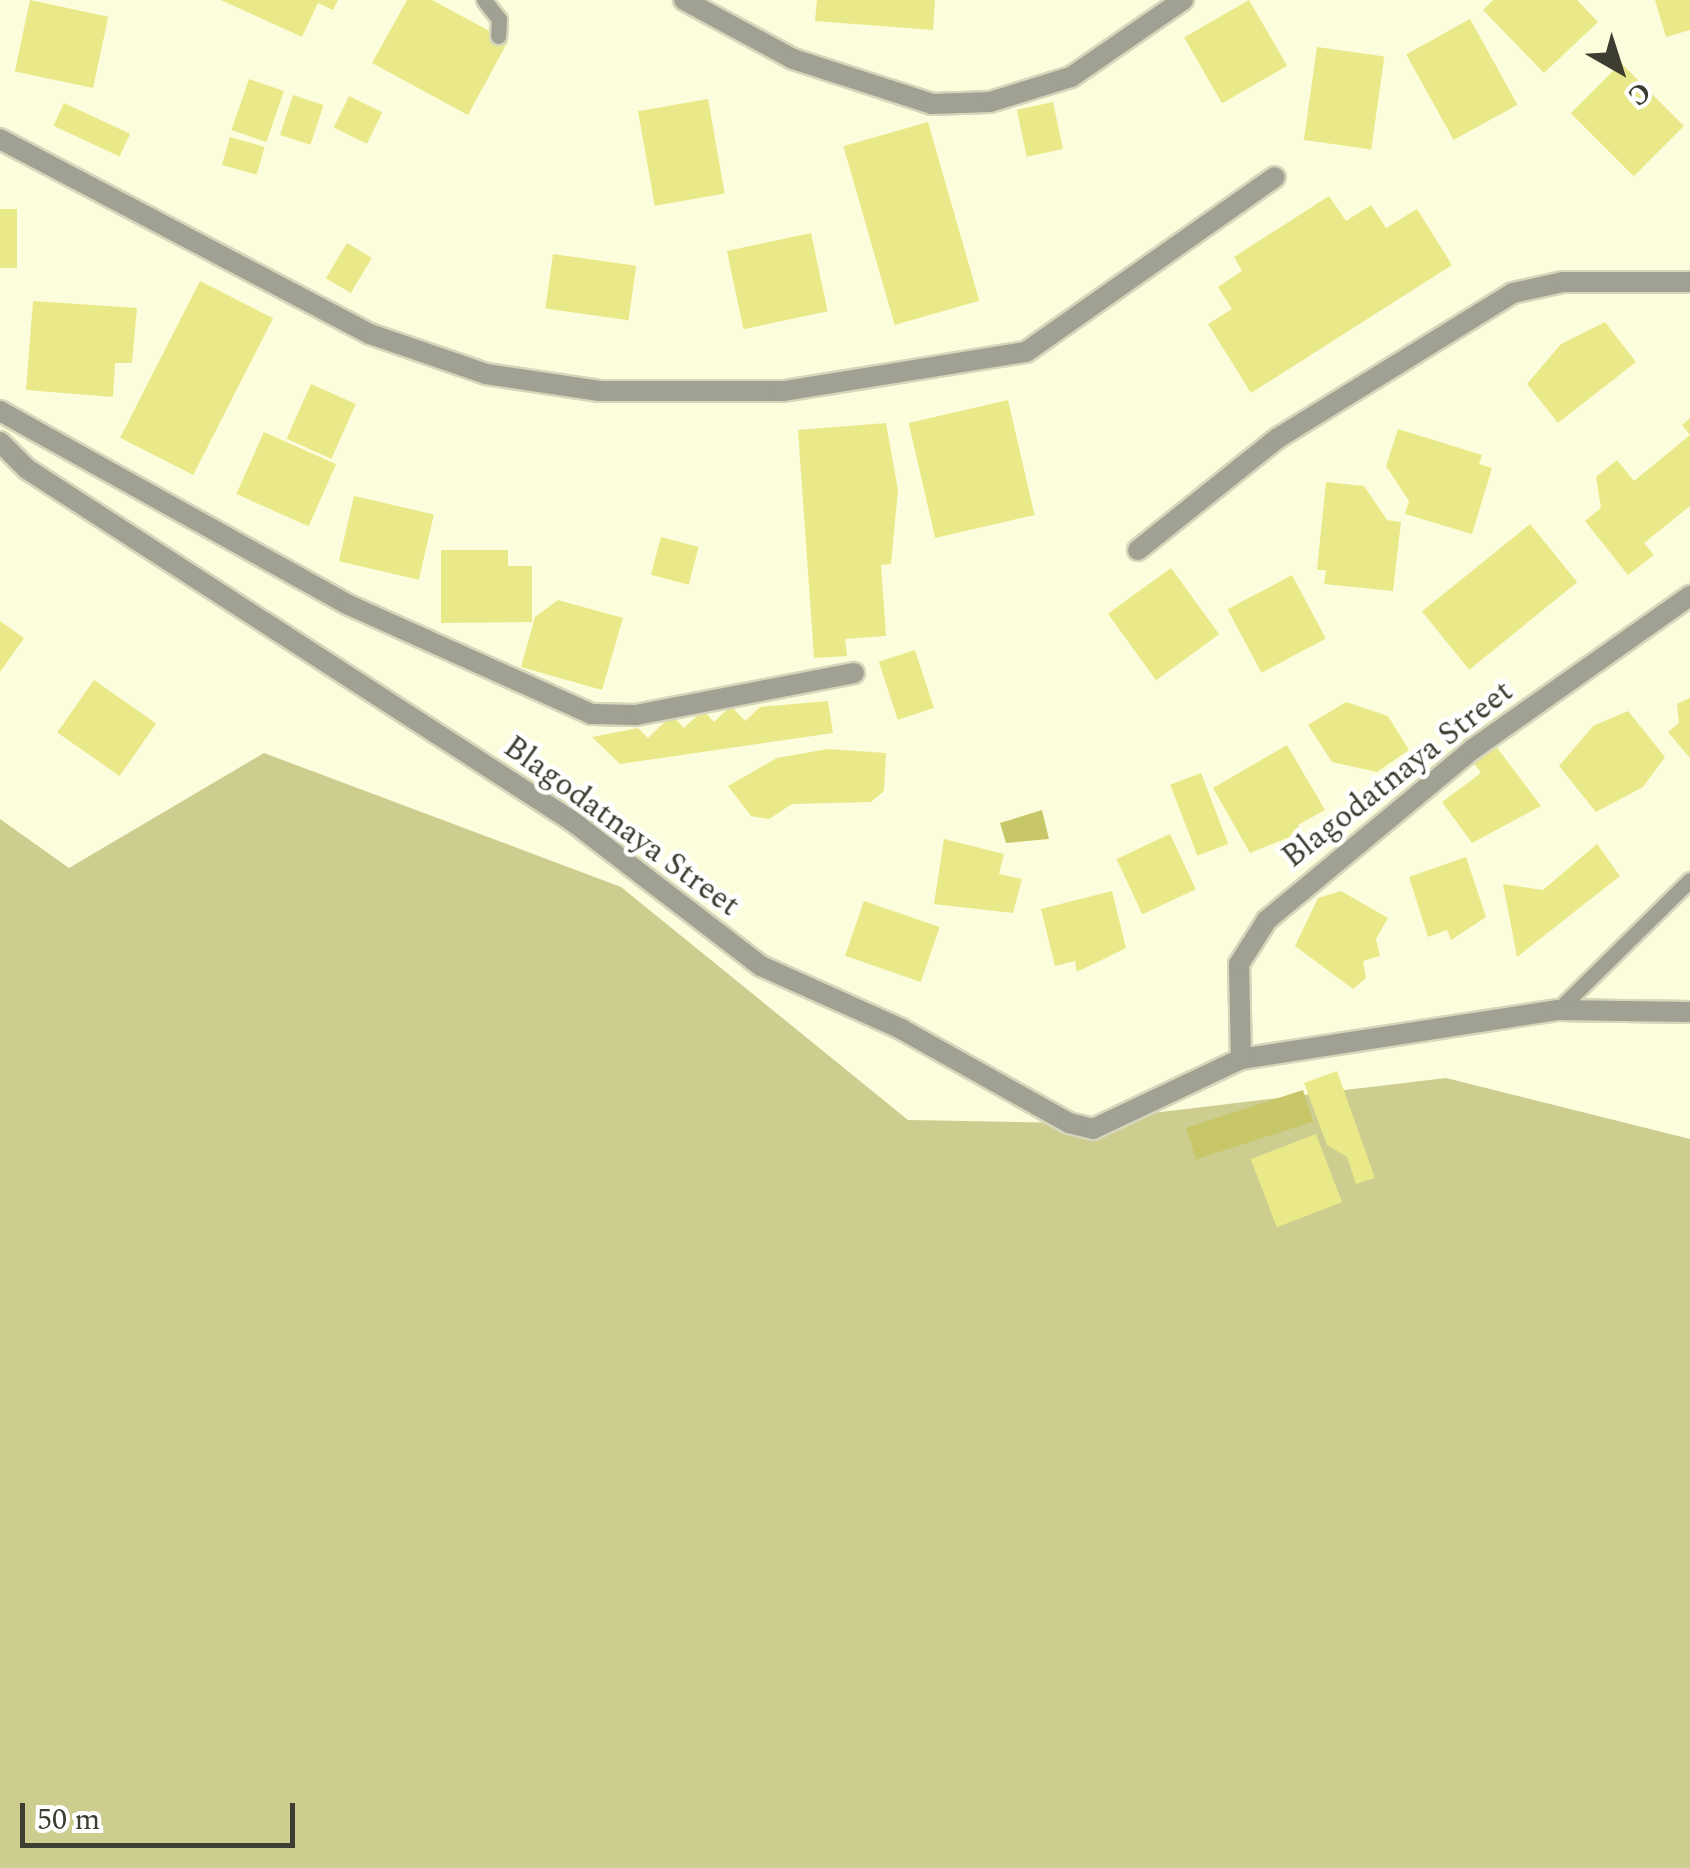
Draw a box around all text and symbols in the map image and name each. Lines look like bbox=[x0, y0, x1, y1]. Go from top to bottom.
north arrow bbox=[1570, 20, 1670, 120]
text: С bbox=[1618, 71, 1660, 117]
street label: Blagodatnaya Street bbox=[1275, 673, 1521, 877]
street label: Blagodatnaya Street bbox=[496, 728, 746, 926]
scale bar bbox=[25, 1783, 300, 1845]
text: 50 m bbox=[37, 1797, 100, 1843]

